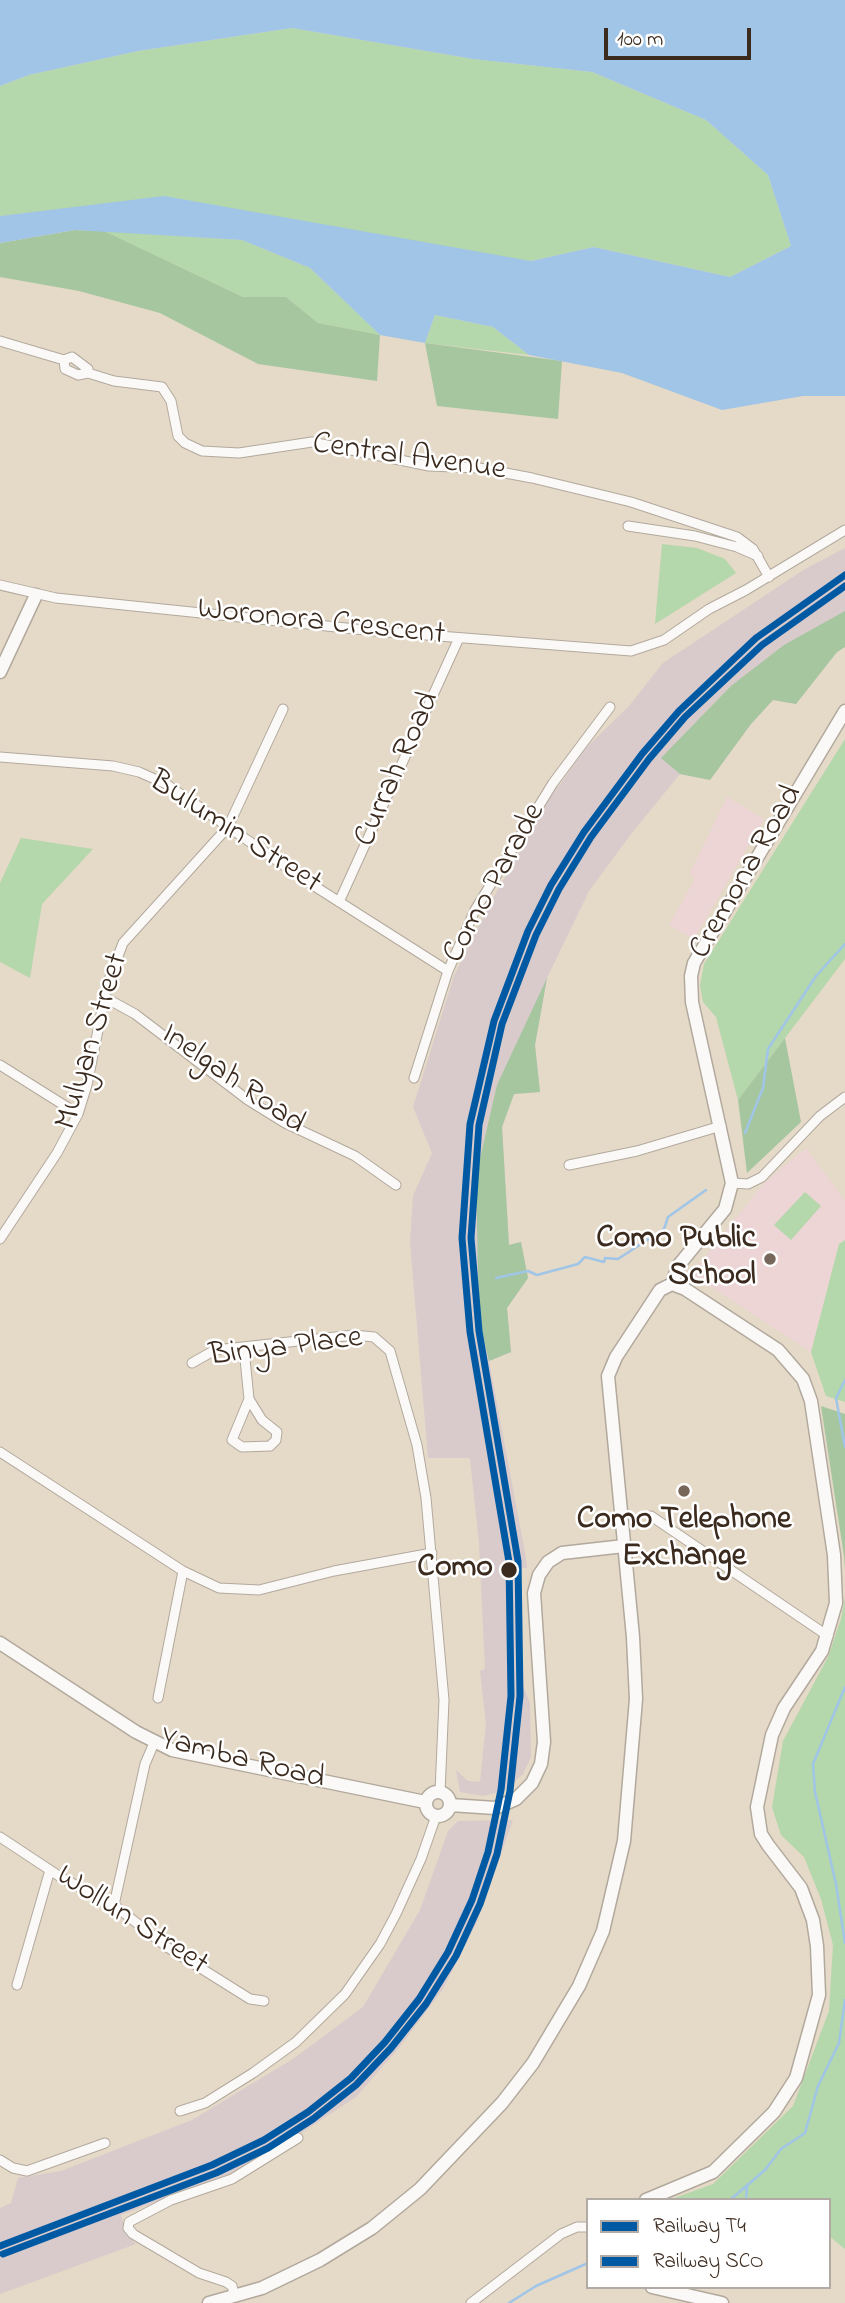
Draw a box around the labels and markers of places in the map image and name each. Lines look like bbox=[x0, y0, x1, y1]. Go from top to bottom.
place label: Como Public School bbox=[596, 1222, 756, 1297]
marker: Como Public School bbox=[762, 1251, 778, 1267]
marker: Como Telephone Exchange bbox=[676, 1483, 692, 1499]
place label: Como Telephone Exchange bbox=[577, 1503, 791, 1578]
place label: Como bbox=[417, 1551, 493, 1589]
marker: Como bbox=[499, 1560, 519, 1580]

